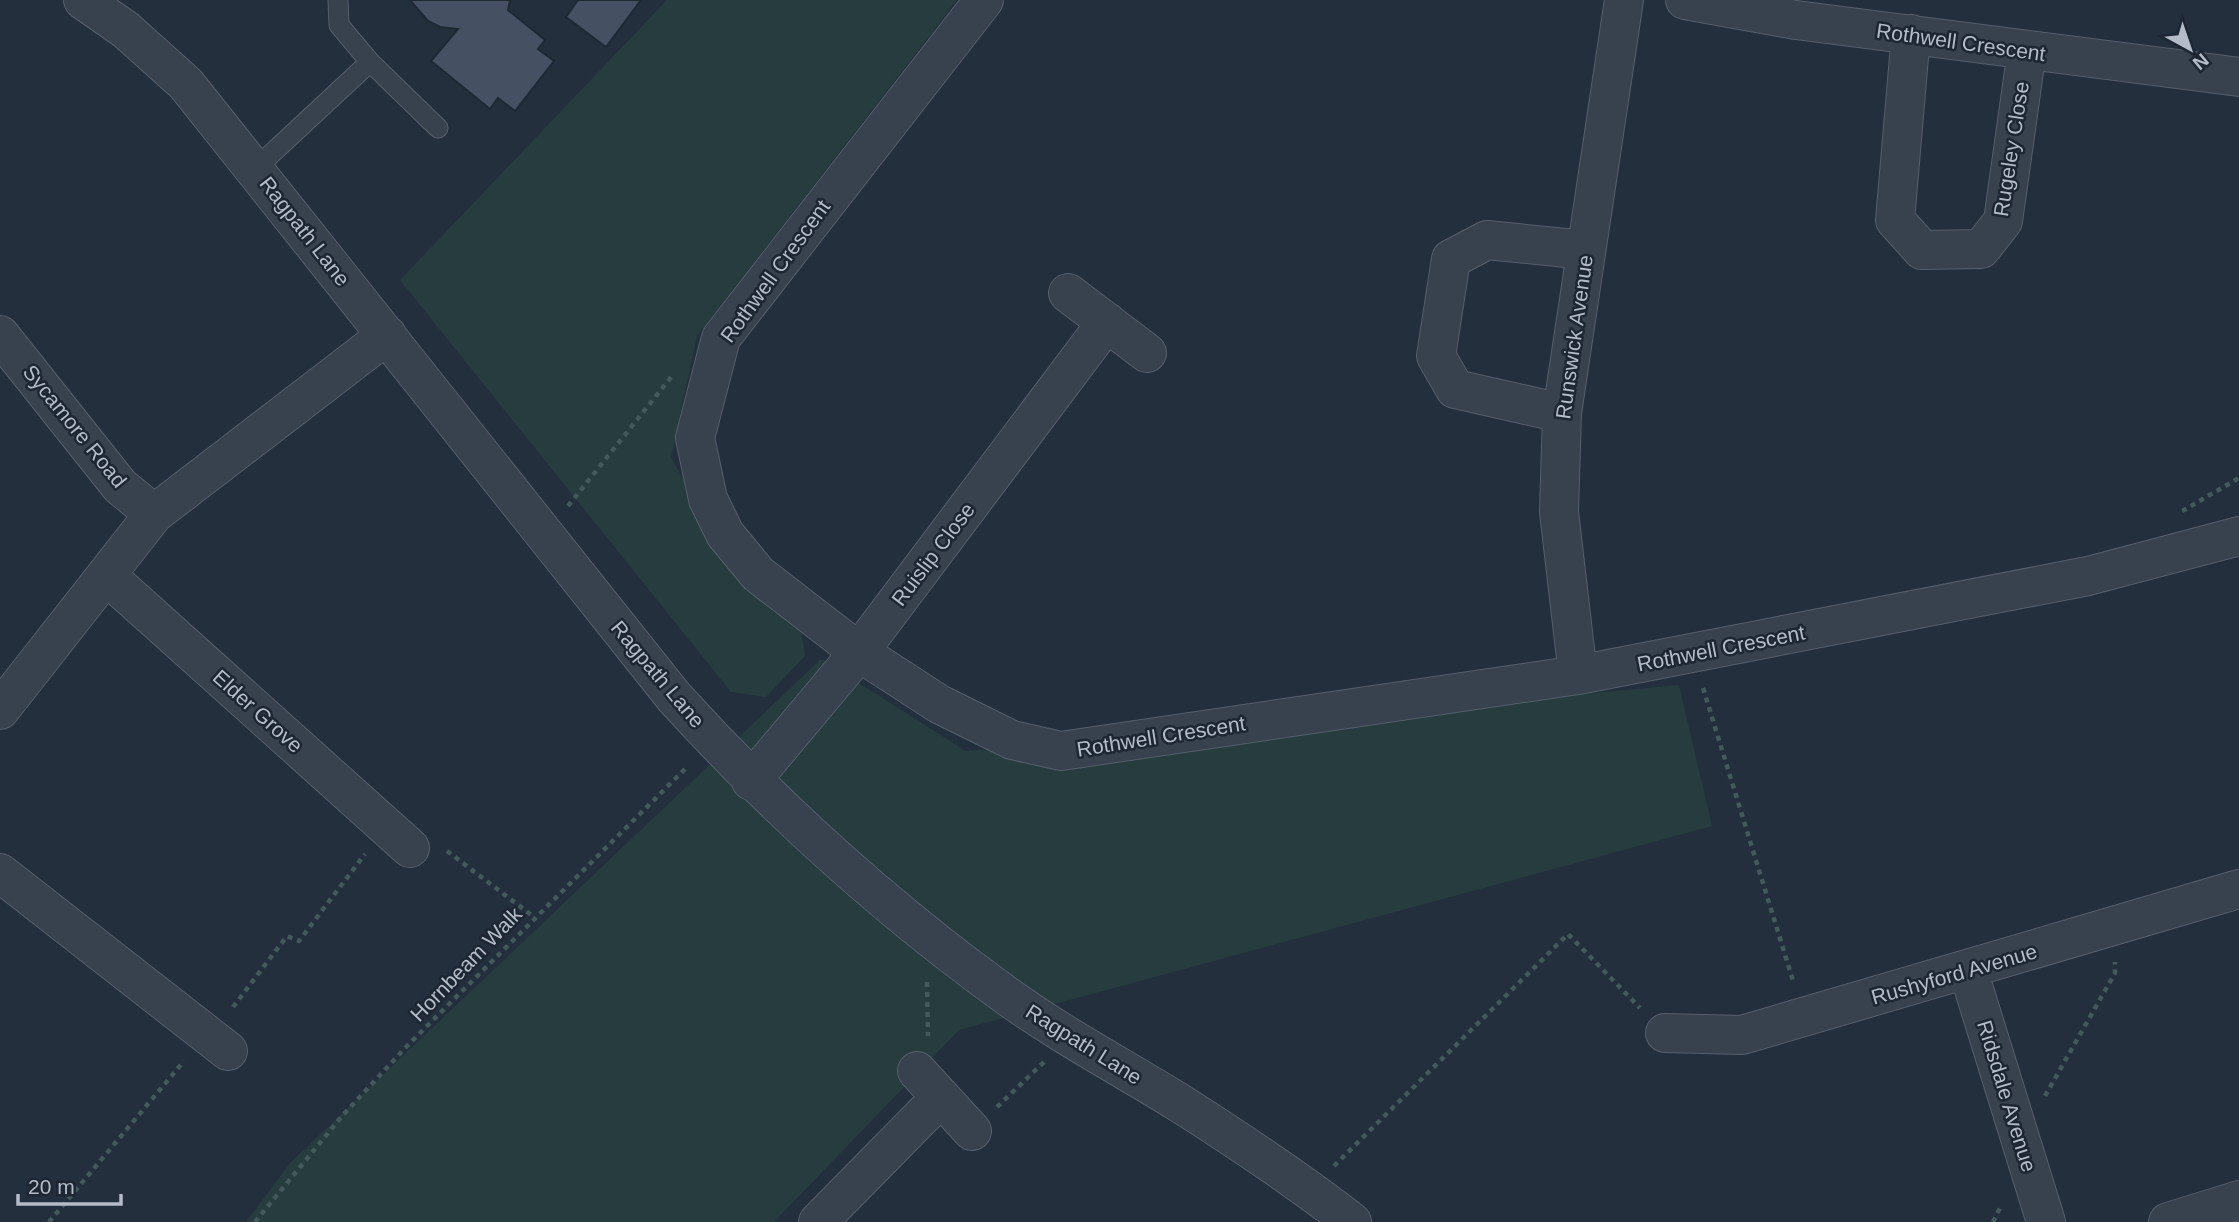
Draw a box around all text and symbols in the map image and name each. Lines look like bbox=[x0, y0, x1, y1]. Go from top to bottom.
north arrow bbox=[2155, 14, 2225, 84]
street label: Rothwell Crescent bbox=[1875, 19, 2047, 65]
text: N bbox=[2189, 49, 2213, 74]
street label: Rugeley Close bbox=[1989, 80, 2033, 218]
street label: Ragpath Lane bbox=[255, 172, 355, 290]
street label: Rothwell Crescent bbox=[716, 195, 834, 347]
street label: Runswick Avenue bbox=[1551, 254, 1597, 420]
street label: Sycamore Road bbox=[19, 360, 131, 492]
street label: Ruislip Close bbox=[887, 498, 979, 610]
street label: Ragpath Lane bbox=[607, 616, 709, 732]
street label: Rothwell Crescent bbox=[1635, 620, 1807, 676]
street label: Elder Grove bbox=[209, 665, 307, 757]
street label: Rothwell Crescent bbox=[1075, 711, 1247, 761]
street label: Hornbeam Walk bbox=[406, 902, 527, 1026]
street label: Rushyford Avenue bbox=[1869, 939, 2039, 1009]
street label: Ragpath Lane bbox=[1022, 999, 1146, 1089]
street label: Ridsdale Avenue bbox=[1973, 1017, 2041, 1175]
scale bar bbox=[18, 1162, 121, 1206]
text: 20 m bbox=[28, 1175, 75, 1198]

